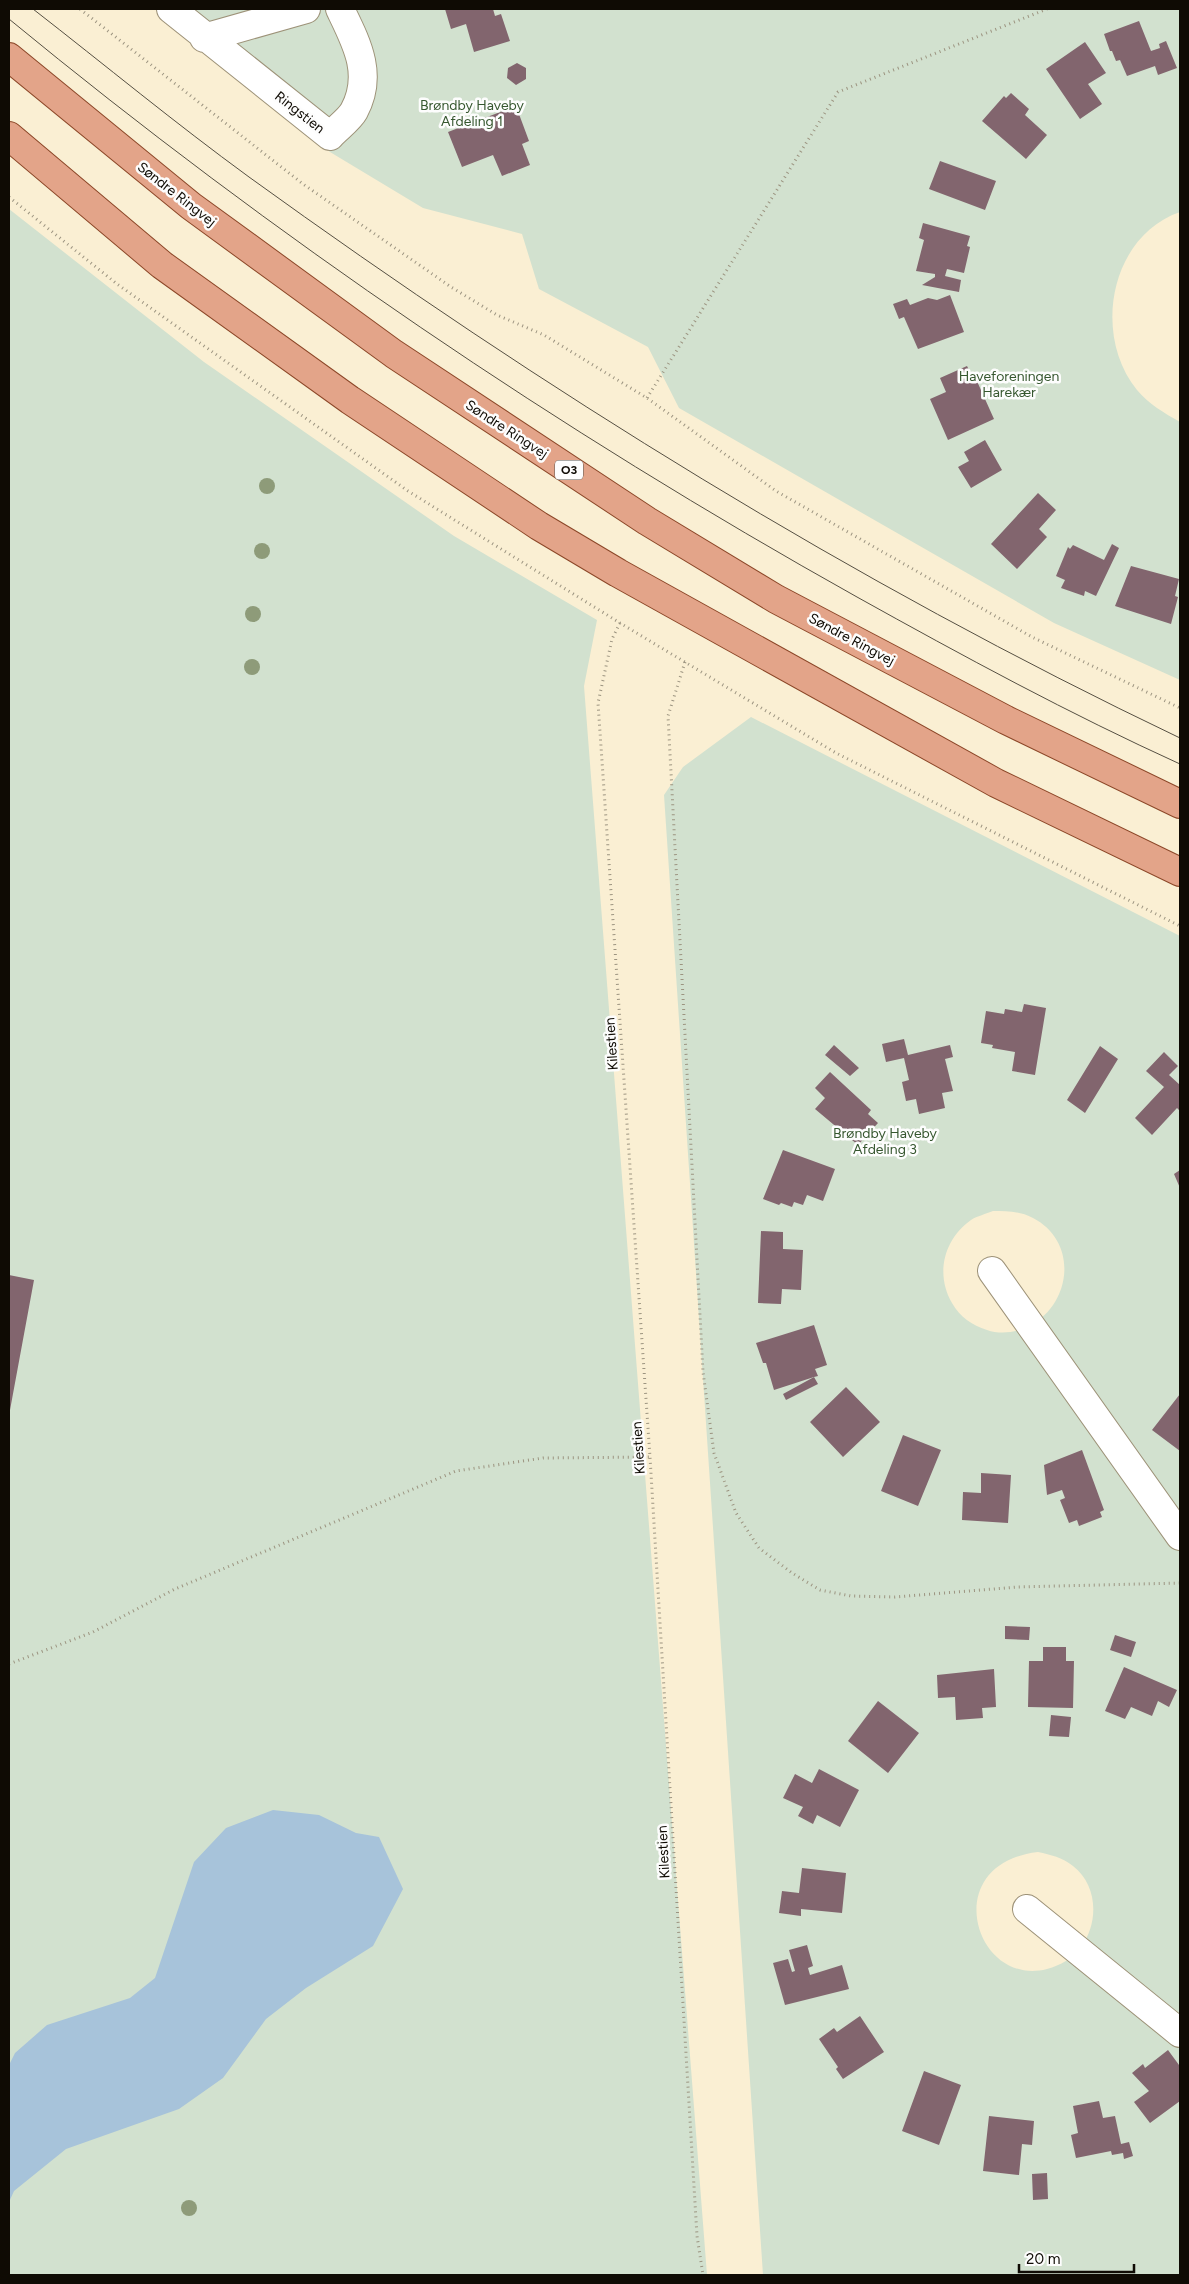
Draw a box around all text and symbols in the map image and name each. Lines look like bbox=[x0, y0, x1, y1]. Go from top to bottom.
street label: Ringstien bbox=[271, 88, 328, 137]
park label: Brøndby Haveby Afdeling 1 bbox=[420, 97, 525, 130]
street label: Søndre Ringvej bbox=[134, 158, 219, 230]
park label: Haveforeningen Harekær bbox=[959, 368, 1059, 401]
street label: Søndre Ringvej bbox=[462, 396, 551, 462]
road number: O3 bbox=[555, 460, 583, 480]
street label: Søndre Ringvej bbox=[806, 610, 898, 669]
street label: Kilestien bbox=[601, 1017, 622, 1071]
park label: Brøndby Haveby Afdeling 3 bbox=[833, 1125, 938, 1158]
street label: Kilestien bbox=[628, 1421, 649, 1475]
street label: Kilestien bbox=[654, 1825, 673, 1879]
scale bar bbox=[1019, 2242, 1134, 2274]
text: 20 m bbox=[1026, 2250, 1060, 2268]

